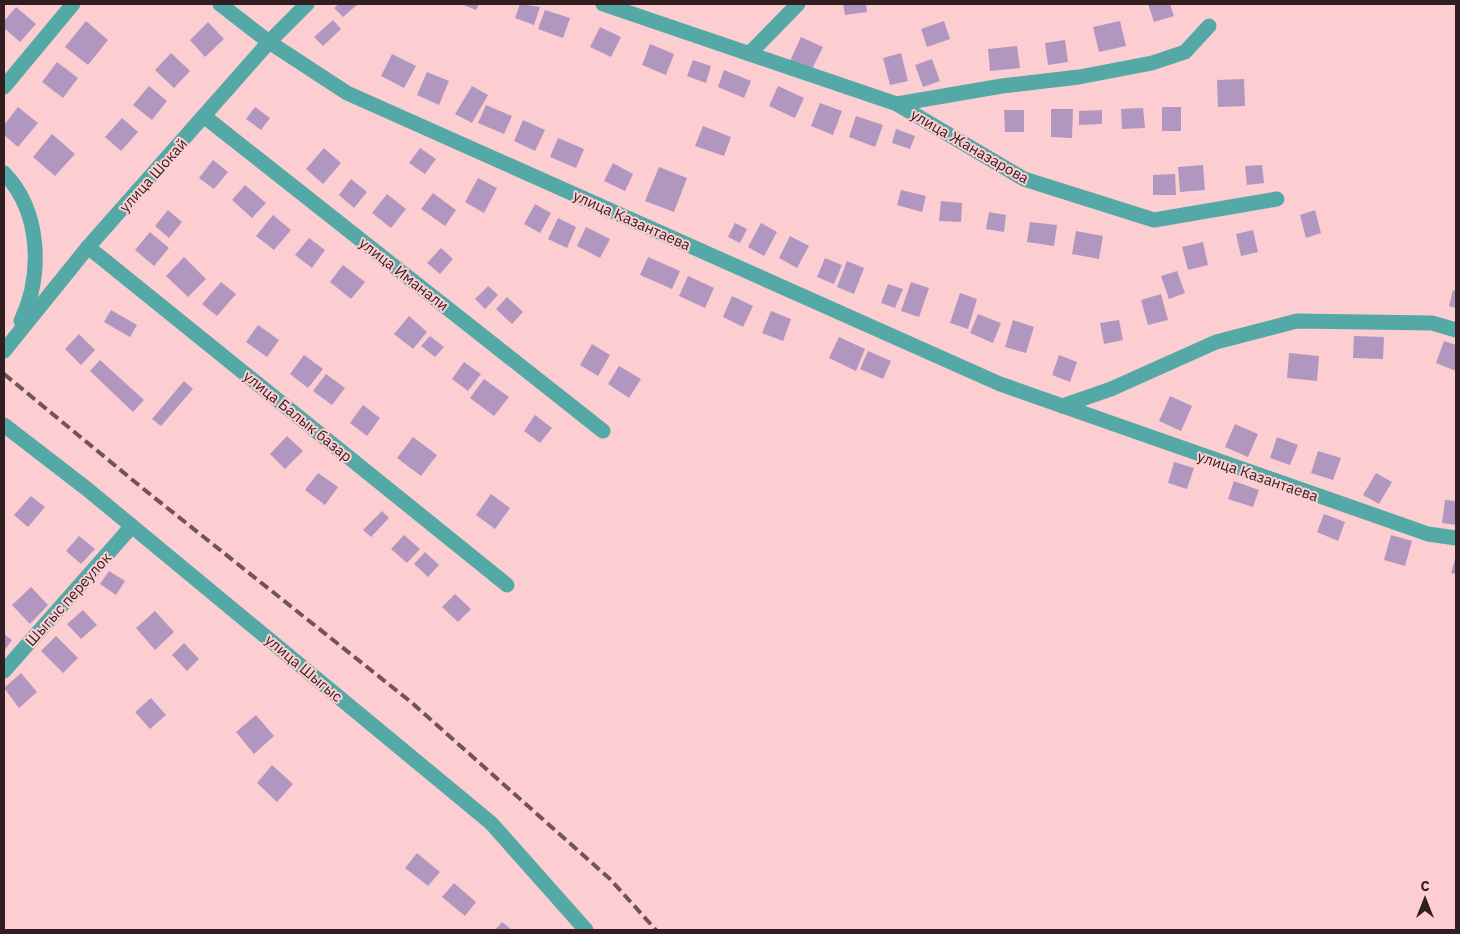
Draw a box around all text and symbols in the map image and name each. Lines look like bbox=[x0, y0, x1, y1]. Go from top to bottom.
street label: улица Жаназарова bbox=[907, 104, 1033, 188]
street label: улица Шокай bbox=[115, 134, 191, 216]
street label: улица Казантаева bbox=[570, 186, 694, 254]
street label: улица Иманали bbox=[355, 233, 453, 315]
street label: улица Балык базар bbox=[240, 366, 356, 466]
street label: улица Казантаева bbox=[1195, 446, 1321, 506]
street label: Шыгыс переулок bbox=[21, 548, 115, 650]
street label: улица Шыгыс bbox=[261, 630, 347, 706]
north arrow bbox=[1400, 874, 1450, 924]
text: С bbox=[1420, 877, 1430, 895]

